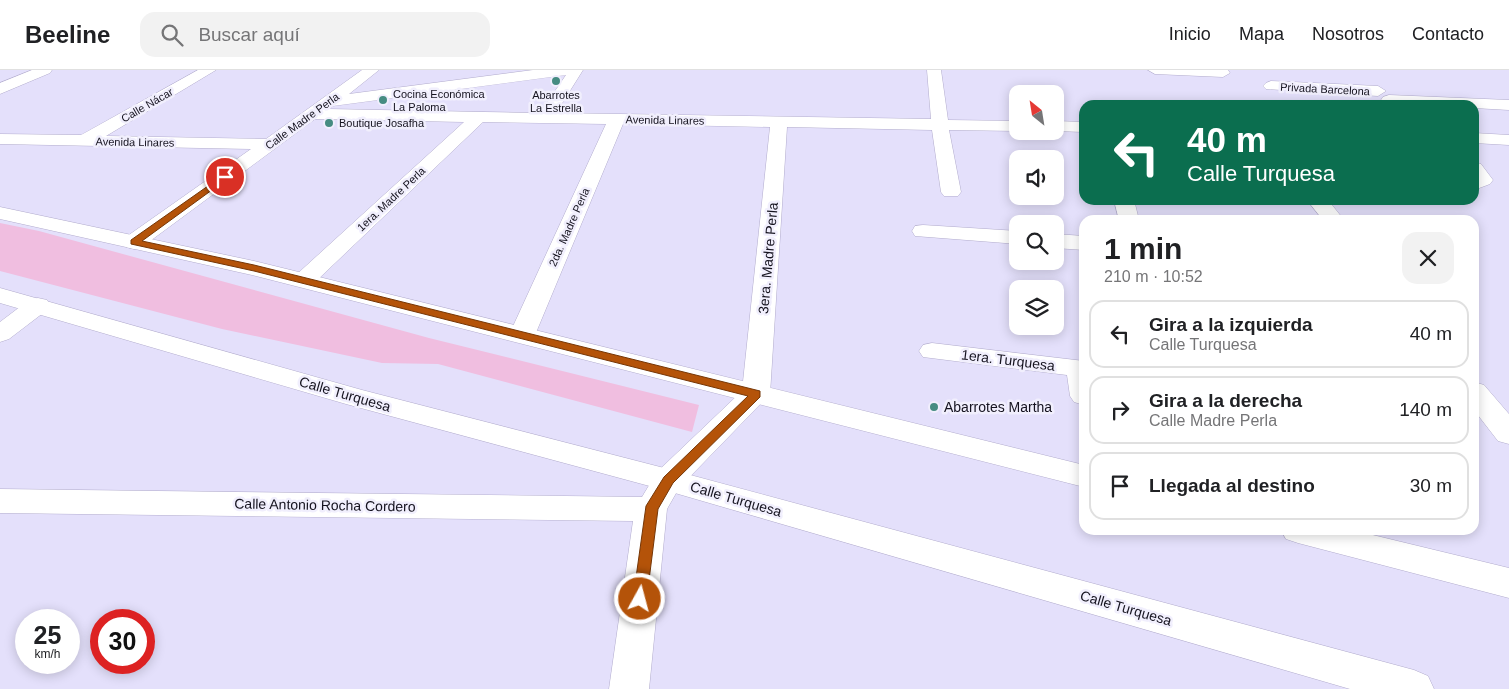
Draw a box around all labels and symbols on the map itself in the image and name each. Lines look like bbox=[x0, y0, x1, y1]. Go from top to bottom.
marker: Abarrotes La Estrella bbox=[550, 75, 562, 87]
street label: Privada Barcelona bbox=[1280, 81, 1371, 97]
street label: Calle Nácar bbox=[119, 85, 175, 125]
north arrow bbox=[1009, 85, 1064, 140]
place label: Cocina Económica La Paloma bbox=[393, 88, 486, 113]
place label: Abarrotes La Estrella bbox=[530, 89, 583, 114]
street label: Calle Madre Perla bbox=[263, 90, 342, 152]
marker: Cocina Económica La Paloma bbox=[377, 94, 389, 106]
street label: Avenida Linares bbox=[626, 113, 705, 127]
marker: Boutique Josafha bbox=[323, 117, 335, 129]
place label: Boutique Josafha bbox=[339, 117, 425, 129]
street label: Avenida Linares bbox=[96, 135, 175, 149]
pin bbox=[204, 156, 246, 198]
street label: 1era. Madre Perla bbox=[355, 164, 428, 233]
street label: 2da. Madre Perla bbox=[546, 185, 592, 268]
street label: 3era. Madre Perla bbox=[755, 201, 781, 315]
street label: 1era. Turquesa bbox=[960, 346, 1056, 374]
street label: Calle Turquesa bbox=[298, 373, 393, 415]
place label: Abarrotes Martha bbox=[944, 399, 1052, 415]
marker: Abarrotes Martha bbox=[928, 401, 940, 413]
street label: Calle Turquesa bbox=[689, 478, 784, 520]
street label: Calle Antonio Rocha Cordero bbox=[234, 495, 416, 515]
position arrow bbox=[613, 572, 665, 624]
street label: Calle Turquesa bbox=[1079, 587, 1174, 629]
speed limit sign: 30 bbox=[90, 609, 155, 674]

